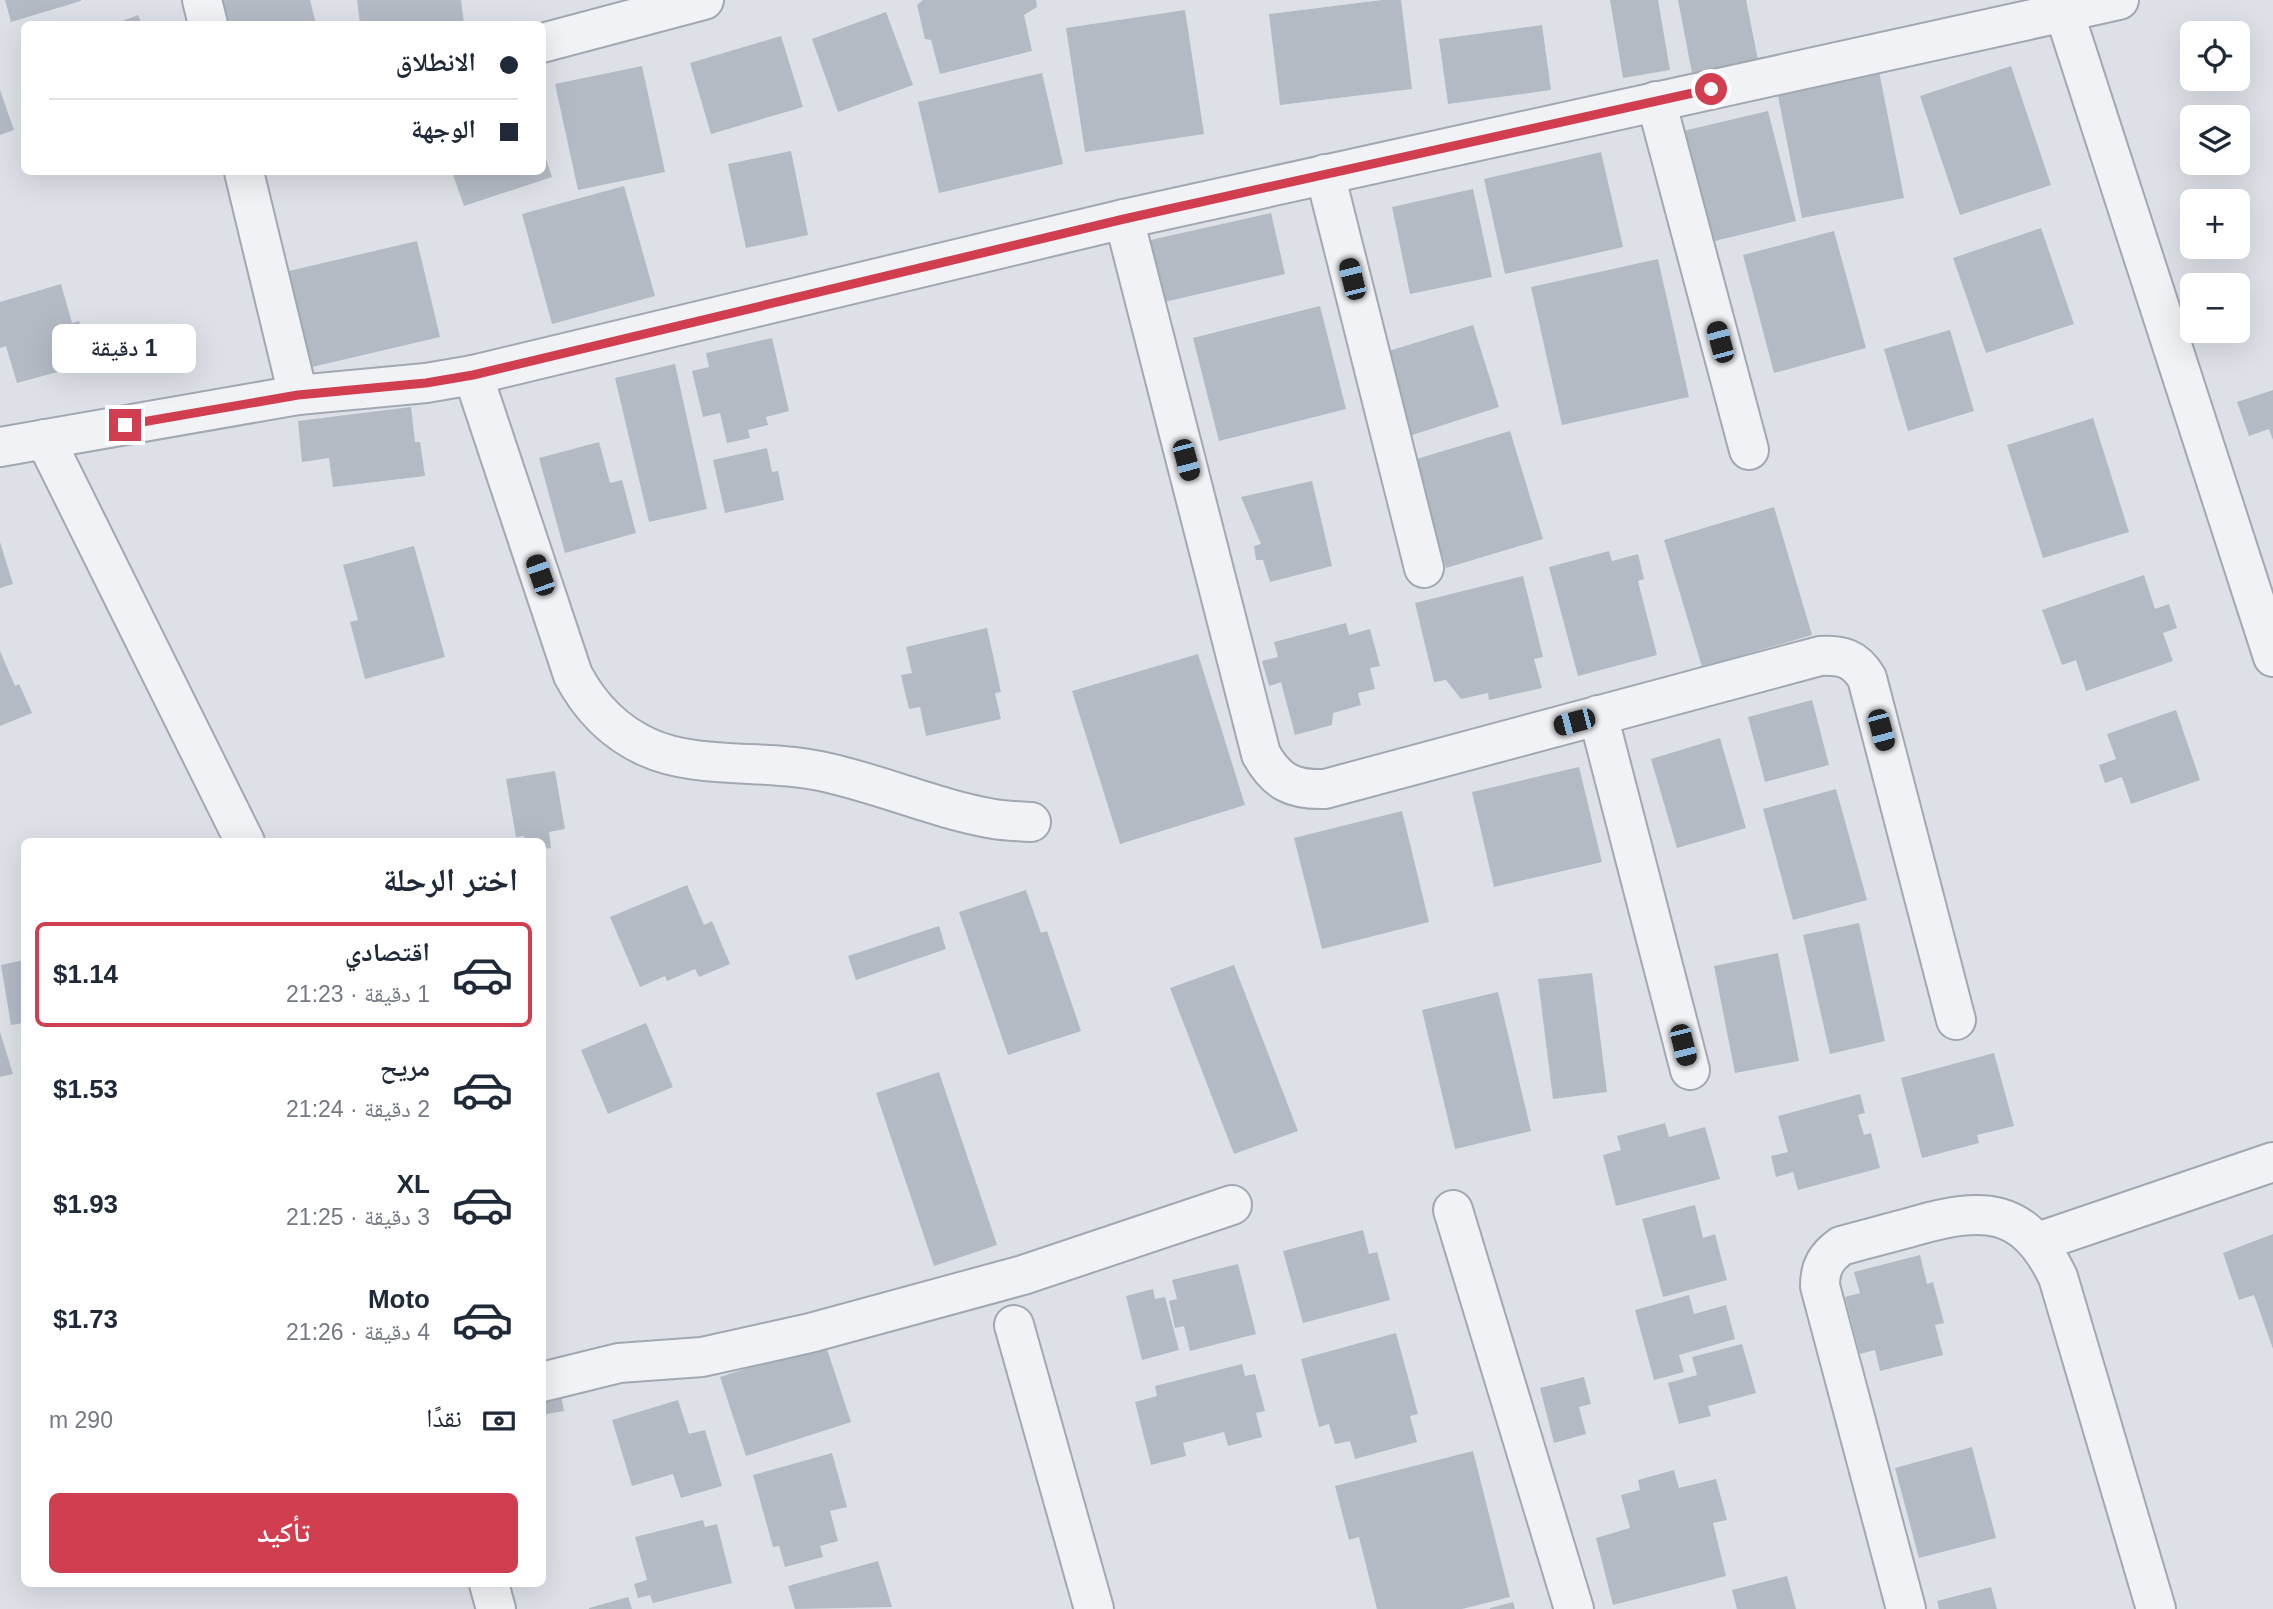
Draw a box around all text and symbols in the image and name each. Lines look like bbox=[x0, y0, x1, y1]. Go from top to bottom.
map controls bbox=[2180, 21, 2250, 343]
button: locate bbox=[2180, 21, 2250, 91]
text: الانطلاق bbox=[396, 47, 476, 77]
route start bbox=[1695, 73, 1727, 105]
button: layers bbox=[2180, 105, 2250, 175]
text: الوجهة bbox=[411, 114, 476, 144]
button: + bbox=[2180, 189, 2250, 259]
car bbox=[1337, 256, 1368, 302]
button: − bbox=[2180, 273, 2250, 343]
car bbox=[1705, 319, 1736, 365]
callout: 1 دقيقة bbox=[53, 324, 197, 372]
text: 1 دقيقة bbox=[91, 335, 157, 361]
route end bbox=[109, 409, 141, 441]
car bbox=[1171, 437, 1202, 483]
car bbox=[524, 552, 557, 598]
car bbox=[1551, 706, 1598, 738]
car bbox=[1866, 707, 1897, 753]
text: اختر الرحلة bbox=[383, 862, 518, 898]
text: اقتصادي bbox=[345, 937, 430, 967]
icon: car bbox=[451, 943, 514, 1006]
text: $1.14 bbox=[53, 959, 118, 989]
text: 1 دقيقة · 21:23 bbox=[286, 981, 430, 1007]
car bbox=[1668, 1022, 1699, 1068]
text: مريح bbox=[380, 1052, 430, 1082]
icon: car bbox=[451, 1058, 514, 1121]
text: $1.53 bbox=[53, 1074, 118, 1104]
text: 2 دقيقة · 21:24 bbox=[286, 1096, 430, 1122]
text: XL bbox=[397, 1169, 430, 1199]
icon: car bbox=[451, 1173, 514, 1236]
text: $1.93 bbox=[53, 1189, 118, 1219]
text: 3 دقيقة · 21:25 bbox=[286, 1204, 430, 1230]
text: Moto bbox=[368, 1284, 430, 1314]
icon: car bbox=[451, 1288, 514, 1351]
text: $1.73 bbox=[53, 1304, 118, 1334]
text: 4 دقيقة · 21:26 bbox=[286, 1319, 430, 1345]
icon: cash bbox=[480, 1402, 518, 1440]
text: نقدًا bbox=[426, 1403, 462, 1433]
text: 290 m bbox=[49, 1407, 113, 1433]
button: تأكيد bbox=[49, 1493, 518, 1573]

